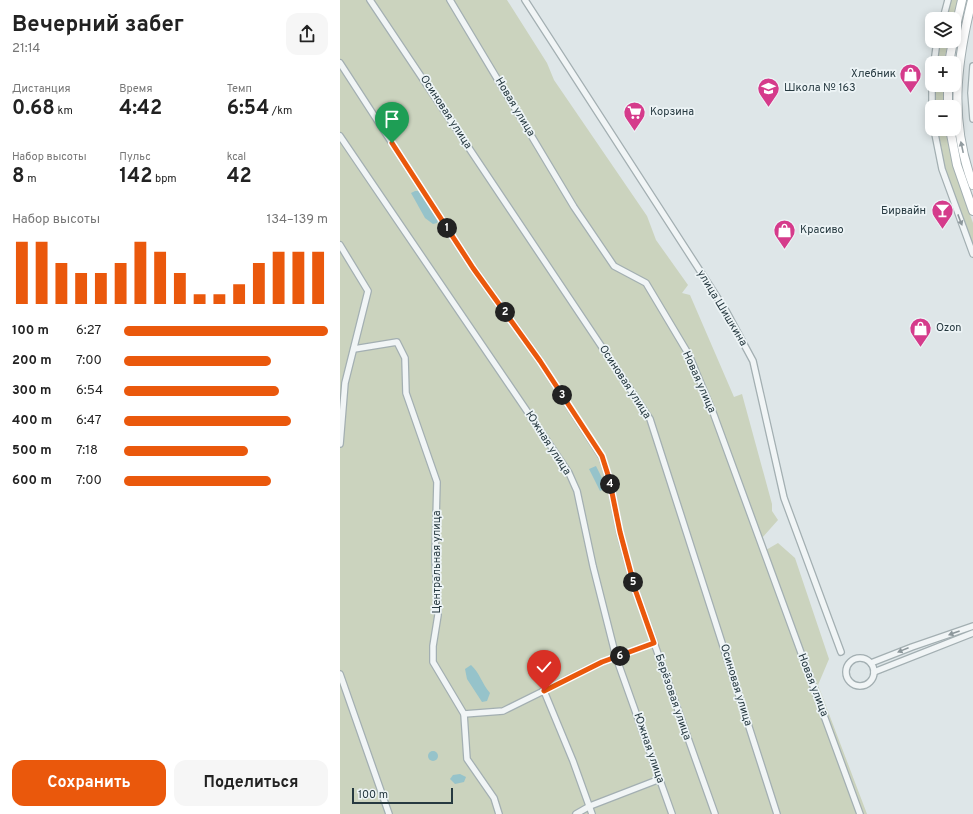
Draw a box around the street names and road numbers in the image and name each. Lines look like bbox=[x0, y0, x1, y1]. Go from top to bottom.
street label: Осиновая улица bbox=[417, 72, 475, 152]
street label: Новая улица bbox=[492, 75, 538, 139]
street label: улица Шишкина bbox=[694, 267, 750, 349]
street label: Осиновая улица bbox=[596, 342, 654, 422]
street label: Новая улица bbox=[679, 349, 719, 415]
street label: Южная улица bbox=[522, 408, 574, 478]
street label: Центральная улица bbox=[430, 510, 444, 614]
street label: Осиновая улица bbox=[717, 642, 755, 728]
street label: Берёзовая улица bbox=[652, 652, 694, 742]
street label: Новая улица bbox=[795, 652, 832, 719]
street label: Южная улица bbox=[630, 711, 668, 785]

